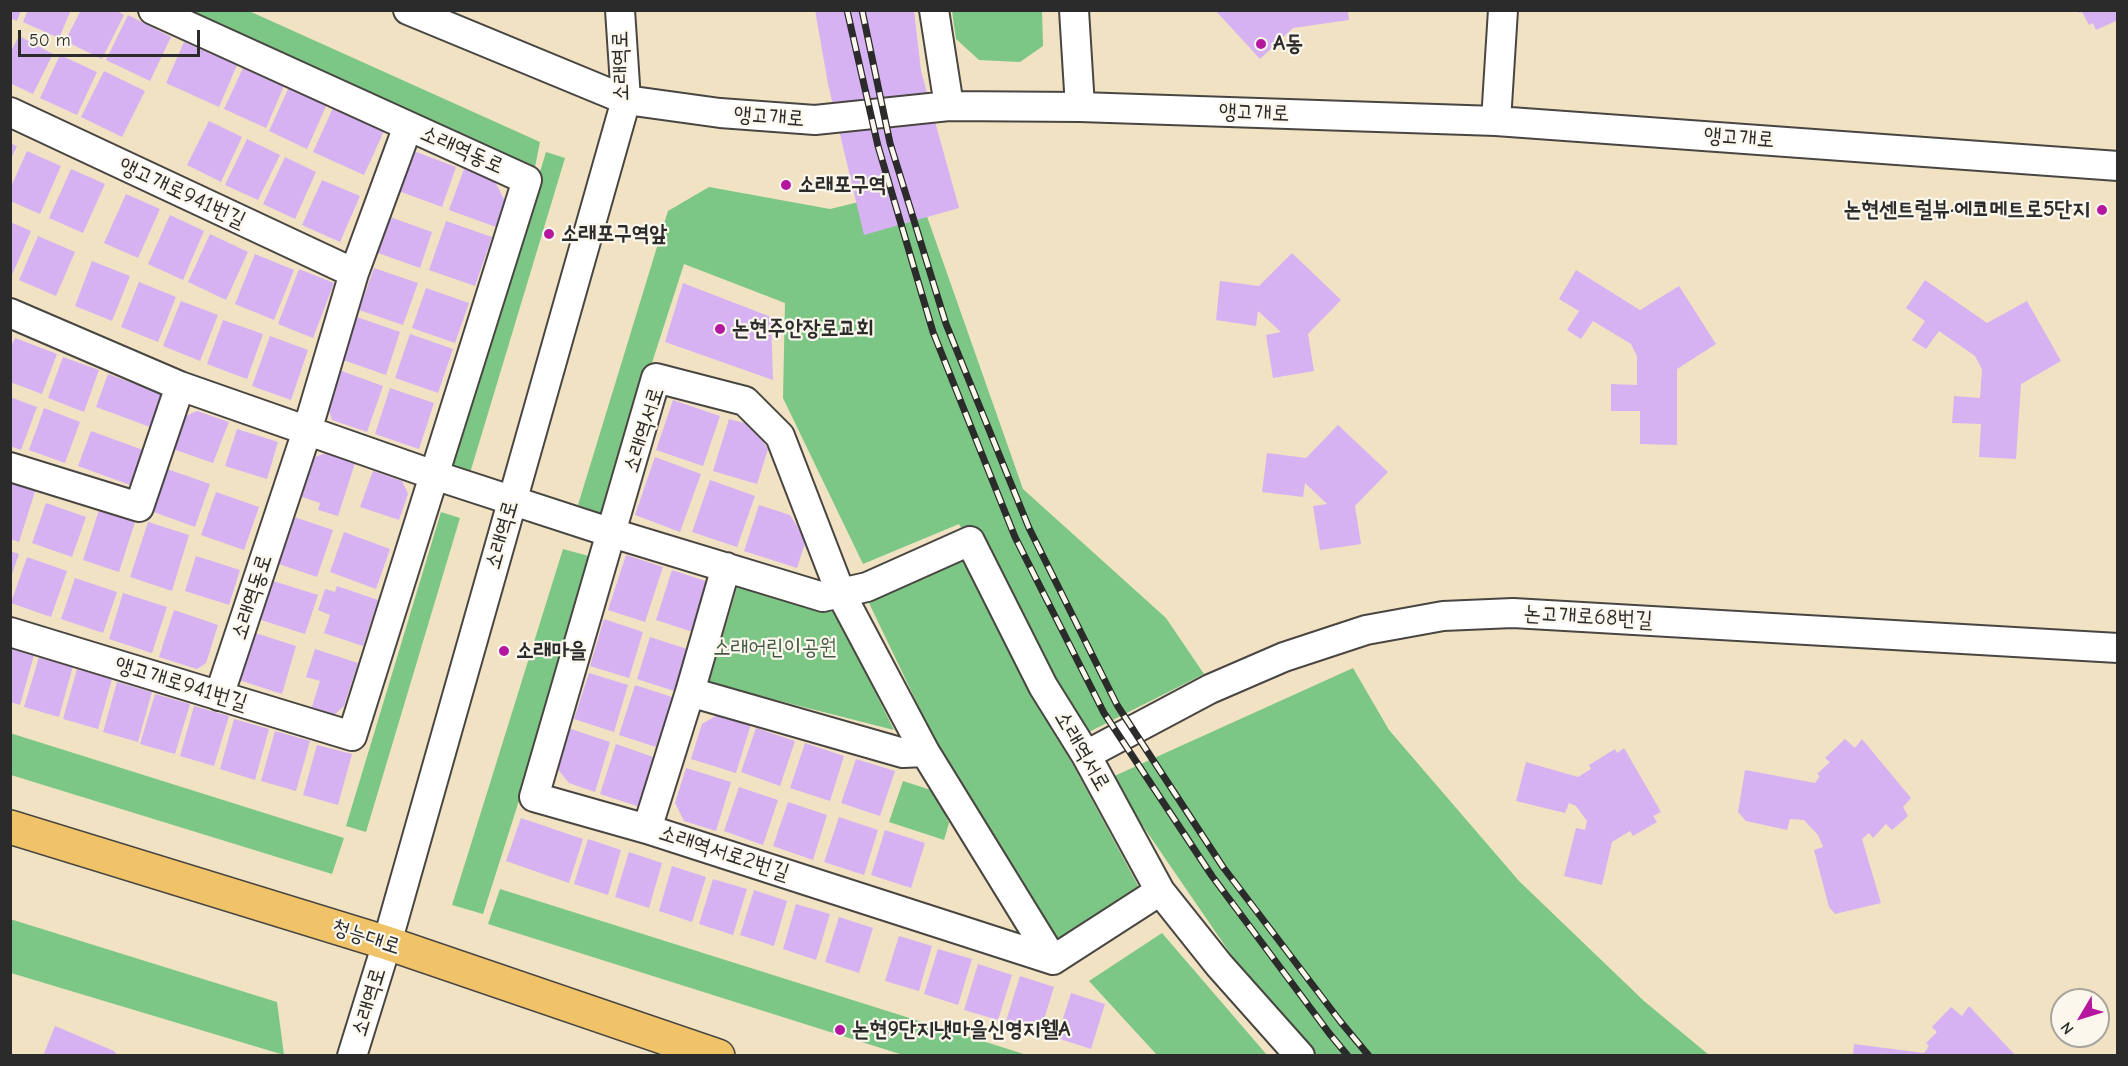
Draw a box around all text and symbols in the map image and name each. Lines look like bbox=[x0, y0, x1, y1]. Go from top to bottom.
scale bar bbox=[21, 18, 202, 56]
text: 50 m bbox=[29, 30, 71, 51]
street label: 소래역로 bbox=[607, 30, 635, 102]
place label: A동 bbox=[1273, 31, 1303, 57]
marker: A동 bbox=[1254, 37, 1268, 51]
street label: 앵고개로 bbox=[1218, 99, 1290, 127]
street label: 앵고개로 bbox=[733, 101, 805, 133]
street label: 소래역동로 bbox=[416, 120, 508, 180]
street label: 앵고개로 bbox=[1703, 122, 1775, 154]
street label: 앵고개로941번길 bbox=[114, 152, 250, 234]
place label: 소래포구역 bbox=[798, 172, 887, 198]
marker: 소래포구역 bbox=[779, 178, 793, 192]
place label: 논현센트럴뷰·에코메트로5단지 bbox=[1844, 197, 2090, 223]
marker: 논현센트럴뷰·에코메트로5단지 bbox=[2095, 203, 2109, 217]
place label: 소래포구역앞 bbox=[561, 221, 667, 247]
marker: 소래포구역앞 bbox=[542, 227, 556, 241]
place label: 논현주안장로교회 bbox=[732, 316, 874, 342]
marker: 논현주안장로교회 bbox=[713, 322, 727, 336]
street label: 소래역서로 bbox=[618, 384, 670, 476]
street label: 소래역로 bbox=[480, 497, 524, 573]
street label: 소래역동로 bbox=[226, 551, 278, 643]
street label: 논고개로68번길 bbox=[1523, 600, 1653, 634]
park label: 소래어린이공원 bbox=[713, 635, 837, 661]
place label: 소래마을 bbox=[516, 638, 587, 664]
marker: 소래마을 bbox=[497, 644, 511, 658]
street label: 앵고개로941번길 bbox=[112, 651, 250, 717]
street label: 소래역서로 bbox=[1048, 706, 1116, 796]
street label: 소래역서로2번길 bbox=[656, 820, 792, 886]
street label: 청능대로 bbox=[328, 914, 404, 960]
street label: 소래역로 bbox=[346, 964, 392, 1040]
north arrow bbox=[2050, 988, 2110, 1048]
place label: 논현9단지냇마을신영지웰A bbox=[852, 1017, 1070, 1043]
text: N bbox=[2057, 1018, 2078, 1038]
marker: 논현9단지냇마을신영지웰A bbox=[833, 1023, 847, 1037]

